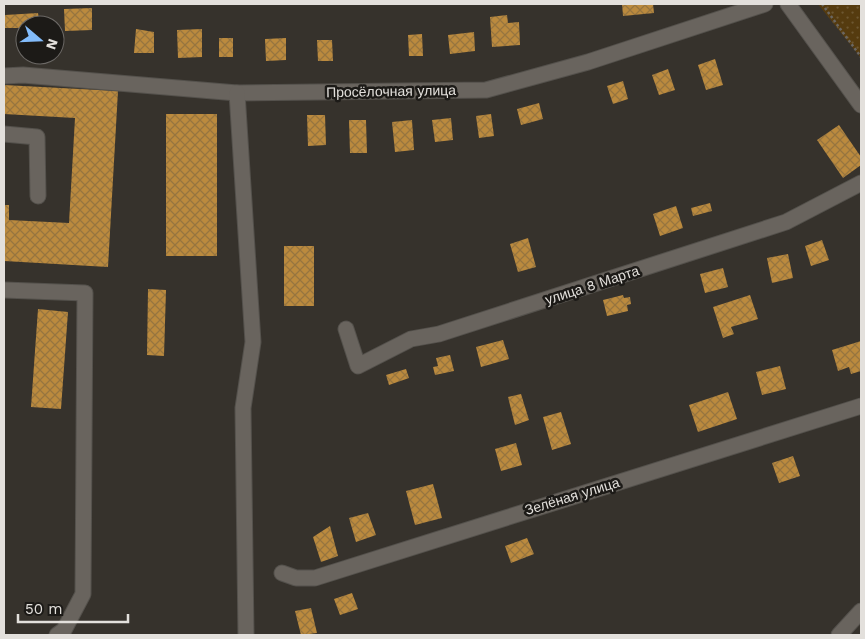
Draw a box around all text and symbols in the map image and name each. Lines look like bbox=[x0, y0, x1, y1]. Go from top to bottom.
north arrow bbox=[15, 15, 65, 65]
text: N bbox=[43, 37, 62, 52]
street label: Просёлочная улица bbox=[326, 82, 456, 100]
street label: улица 8 Марта bbox=[543, 262, 641, 308]
street label: Зелёная улица bbox=[523, 474, 621, 518]
scale bar bbox=[18, 592, 128, 624]
text: 50 m bbox=[25, 600, 62, 618]

